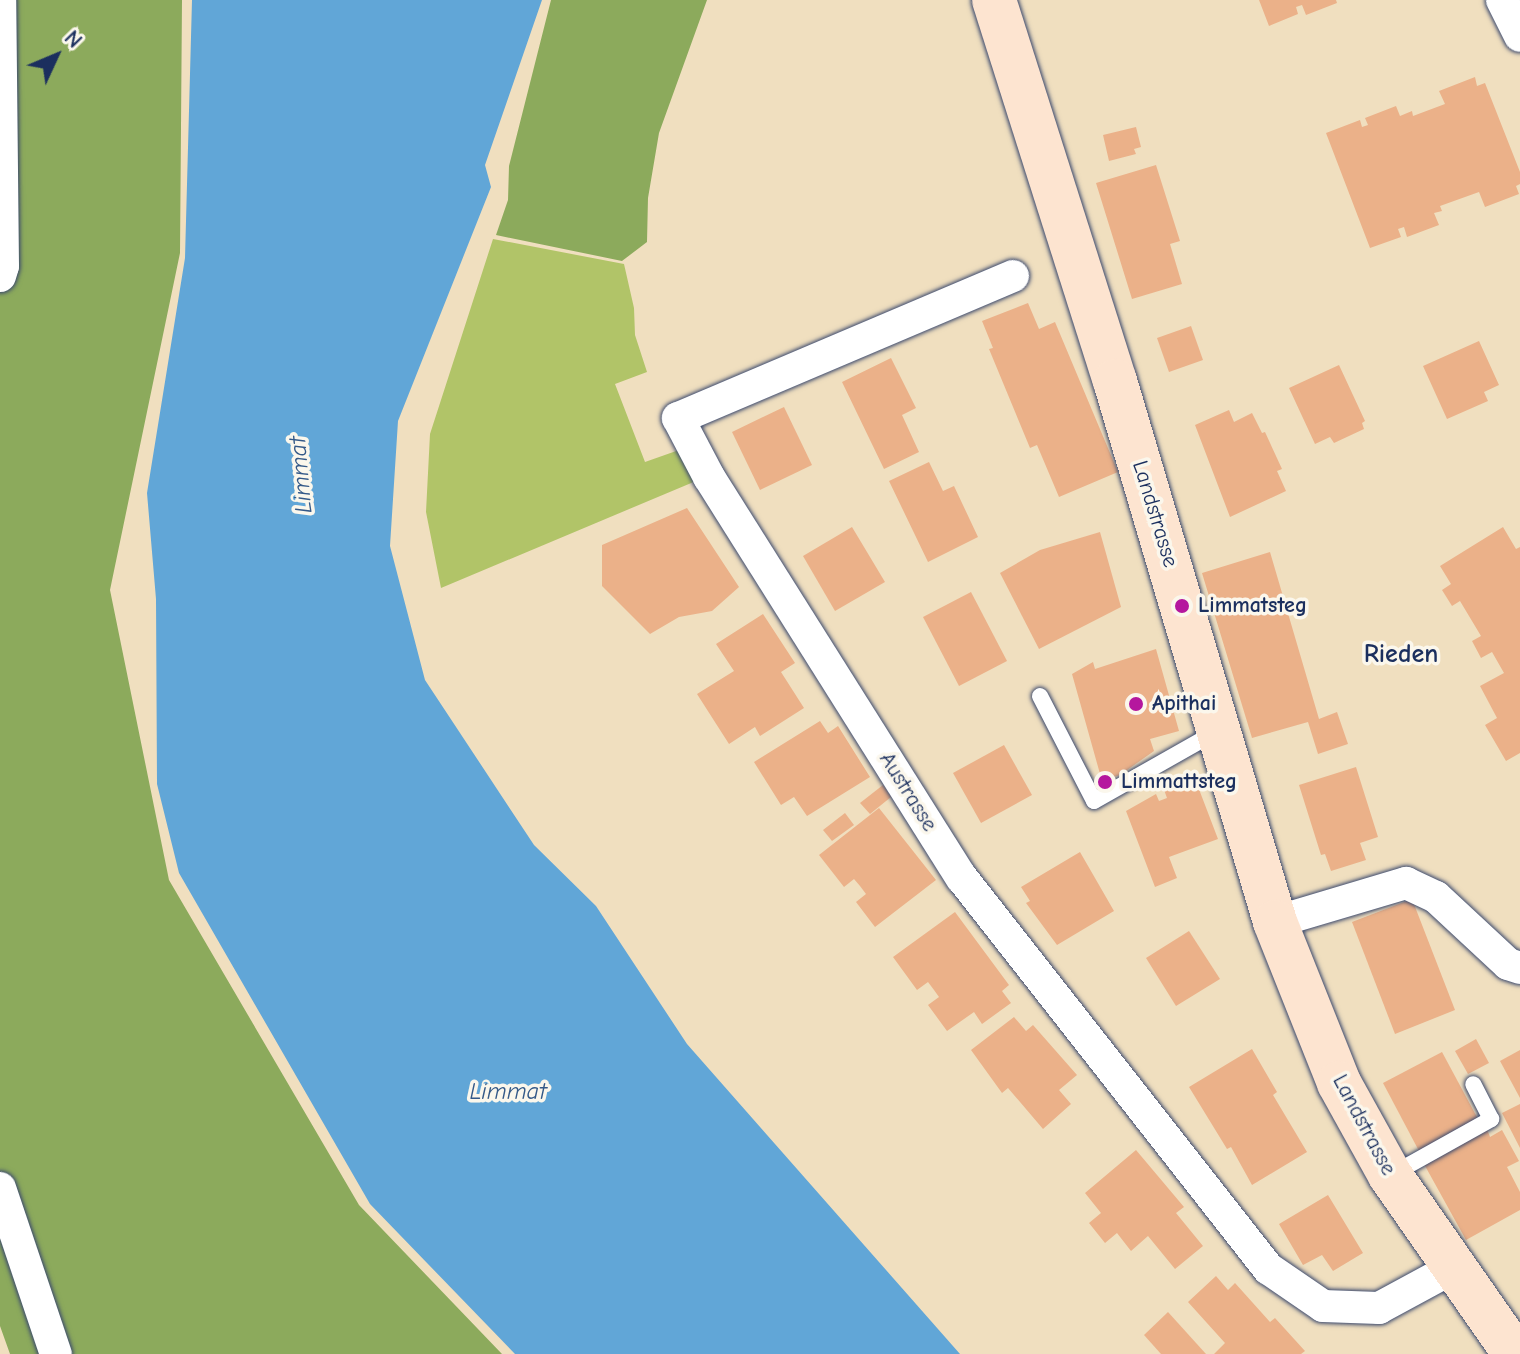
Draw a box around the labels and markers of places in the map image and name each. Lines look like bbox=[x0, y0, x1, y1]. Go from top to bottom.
place label: Limmatsteg bbox=[1198, 593, 1307, 619]
marker: Limmatsteg bbox=[1173, 597, 1191, 615]
place label: Apithai bbox=[1152, 691, 1216, 717]
marker: Apithai bbox=[1127, 695, 1145, 713]
place label: Limmattsteg bbox=[1121, 769, 1237, 795]
marker: Limmattsteg bbox=[1096, 773, 1114, 791]

